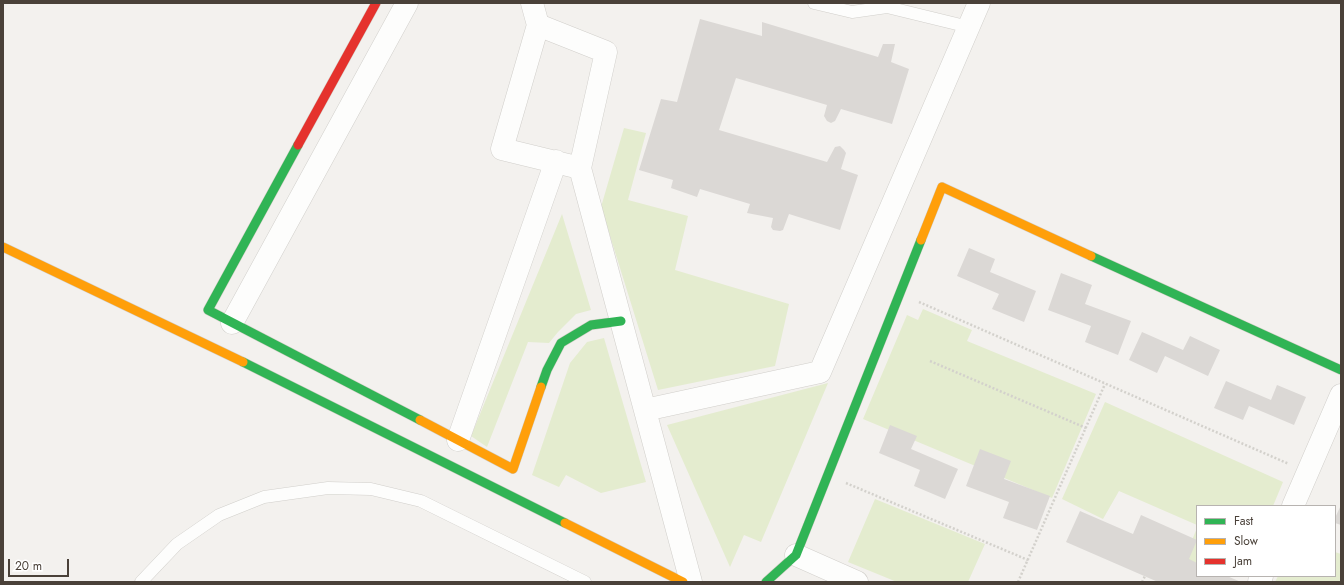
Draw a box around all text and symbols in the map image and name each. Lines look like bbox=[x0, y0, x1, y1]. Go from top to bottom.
legend bbox=[1196, 505, 1336, 577]
text: Fast bbox=[1234, 512, 1253, 530]
text: Slow bbox=[1234, 532, 1258, 550]
scale bar bbox=[10, 551, 71, 577]
text: Jam bbox=[1234, 552, 1252, 570]
text: 20 m bbox=[15, 557, 42, 575]

